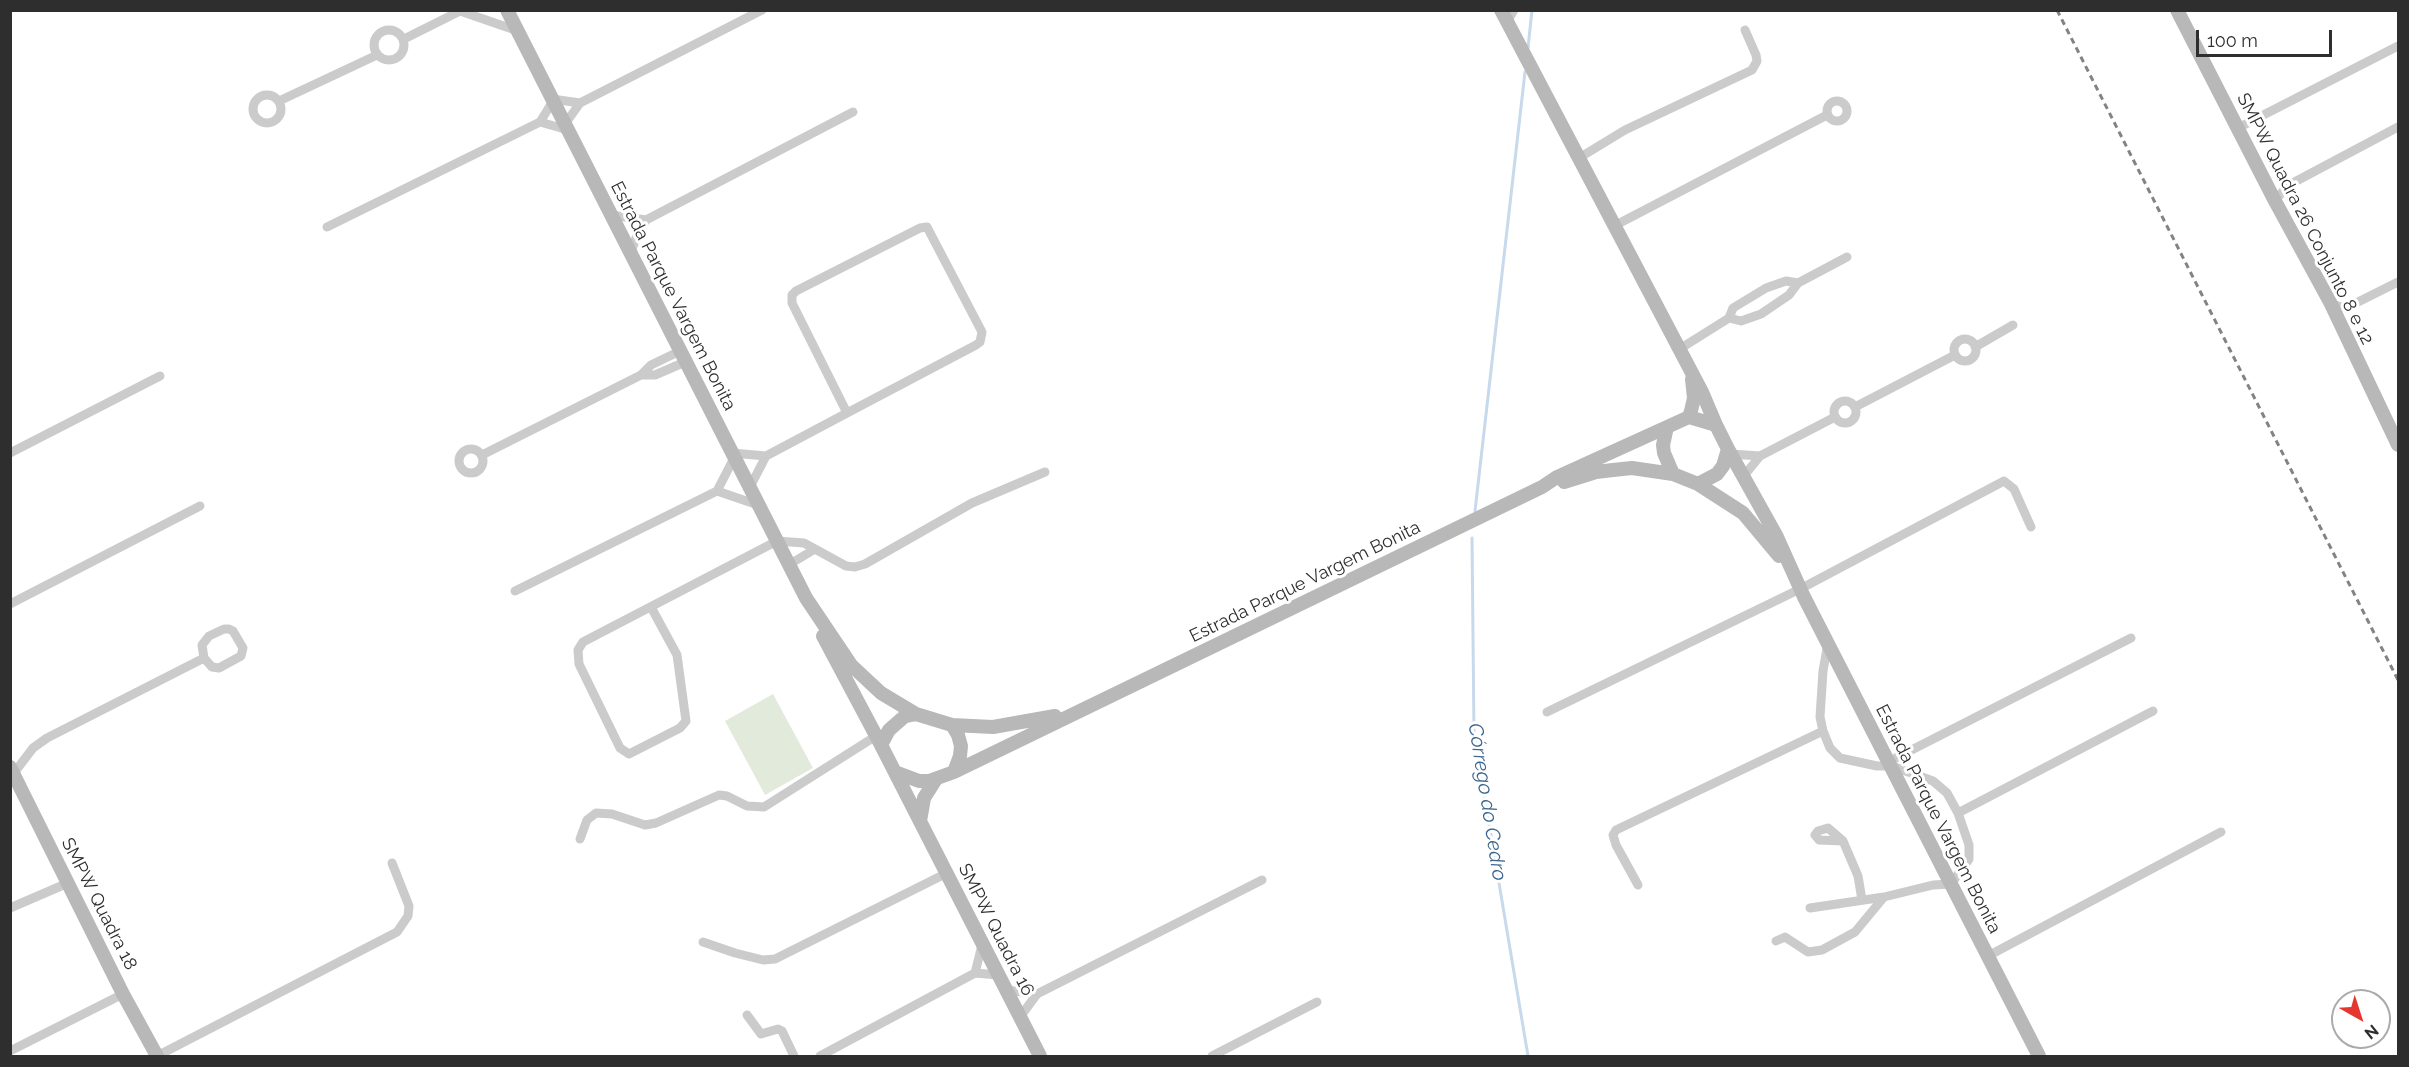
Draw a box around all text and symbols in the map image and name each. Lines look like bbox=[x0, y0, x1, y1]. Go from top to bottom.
scale bar bbox=[2199, 18, 2336, 56]
text: 100 m bbox=[2207, 30, 2258, 51]
street label: SMPW Quadra 26 Conjunto 8 e 12 bbox=[2232, 90, 2378, 348]
street label: Estrada Parque Vargem Bonita bbox=[606, 178, 740, 414]
street label: Estrada Parque Vargem Bonita bbox=[1186, 517, 1424, 647]
street label: Estrada Parque Vargem Bonita bbox=[1871, 701, 2005, 937]
water label: Córrego do Cedro bbox=[1463, 722, 1511, 882]
street label: SMPW Quadra 18 bbox=[56, 834, 142, 974]
street label: SMPW Quadra 16 bbox=[953, 860, 1039, 1000]
north arrow bbox=[2331, 989, 2391, 1049]
text: N bbox=[2361, 1021, 2382, 1043]

